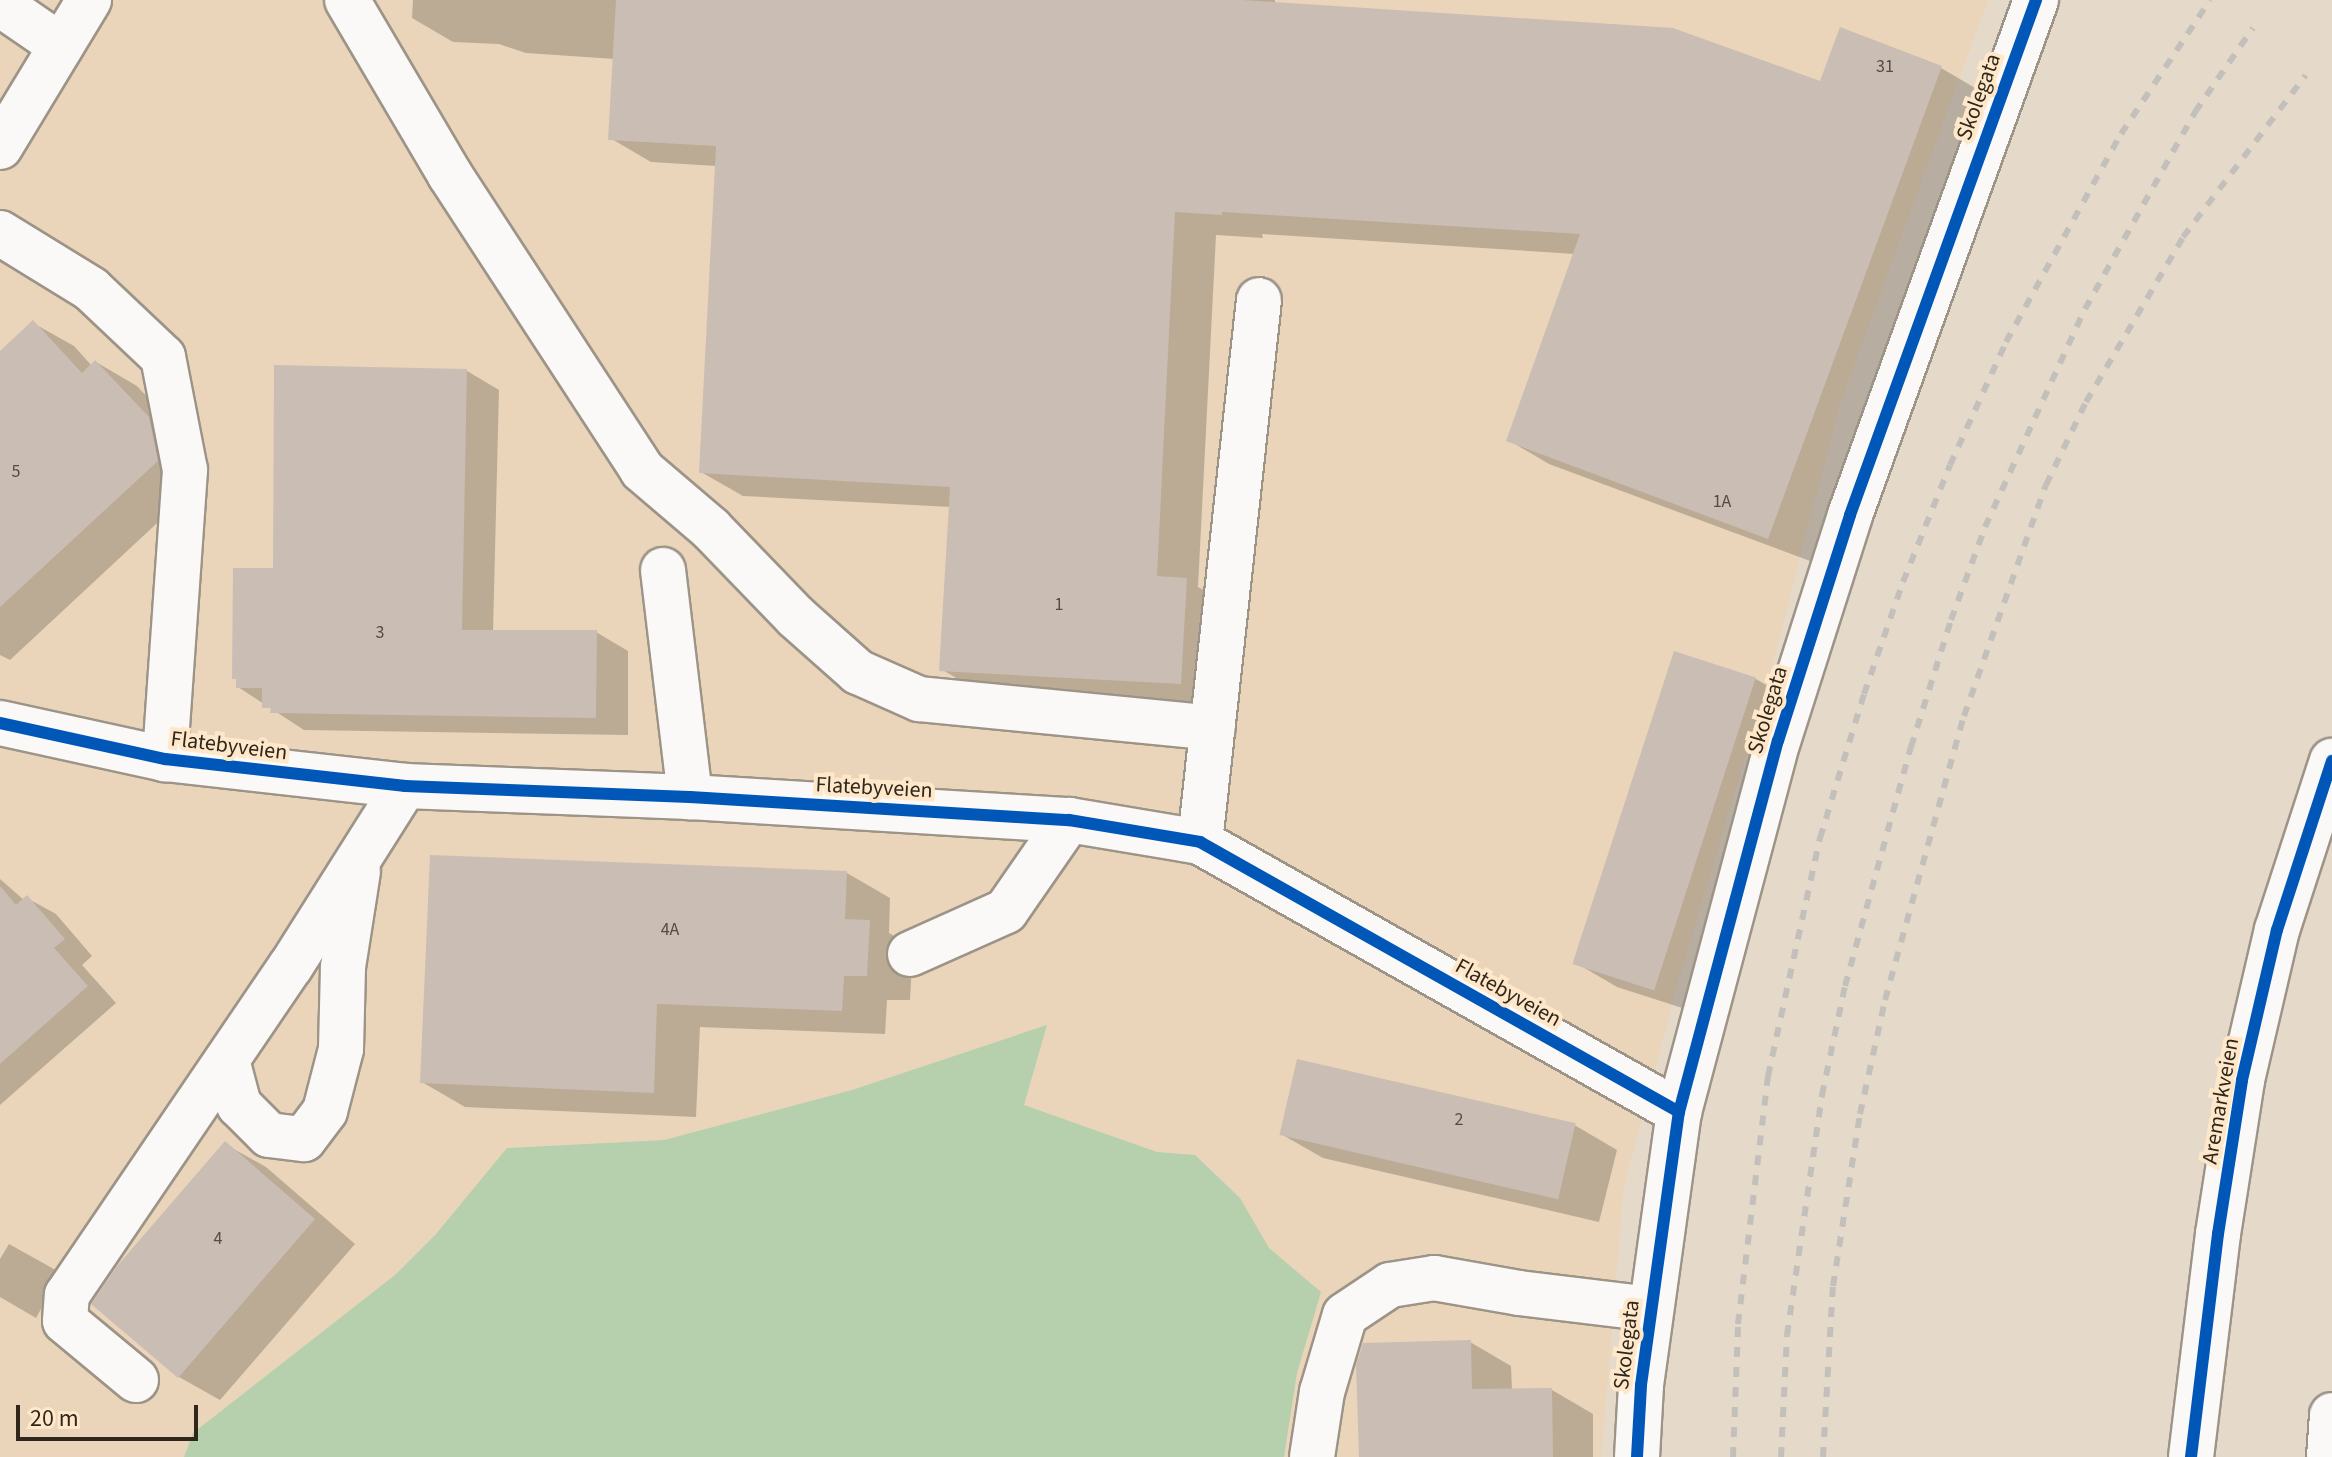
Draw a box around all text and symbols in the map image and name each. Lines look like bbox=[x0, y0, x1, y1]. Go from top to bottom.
street label: Skolegata bbox=[1951, 50, 2007, 144]
house number: 31 bbox=[1876, 56, 1894, 78]
house number: 5 bbox=[12, 461, 20, 483]
house number: 1A bbox=[1713, 491, 1731, 513]
house number: 1 bbox=[1055, 594, 1063, 616]
house number: 3 bbox=[376, 622, 384, 644]
street label: Skolegata bbox=[1742, 663, 1794, 757]
street label: Flatebyveien bbox=[169, 726, 289, 766]
street label: Flatebyveien bbox=[815, 772, 933, 804]
house number: 4A bbox=[661, 919, 679, 941]
street label: Flatebyveien bbox=[1450, 953, 1566, 1033]
street label: Aremarkveien bbox=[2197, 1036, 2245, 1166]
house number: 2 bbox=[1455, 1109, 1463, 1131]
house number: 4 bbox=[214, 1228, 222, 1250]
street label: Skolegata bbox=[1608, 1299, 1646, 1391]
scale bar bbox=[20, 1389, 202, 1439]
text: 20 m bbox=[30, 1401, 79, 1436]

